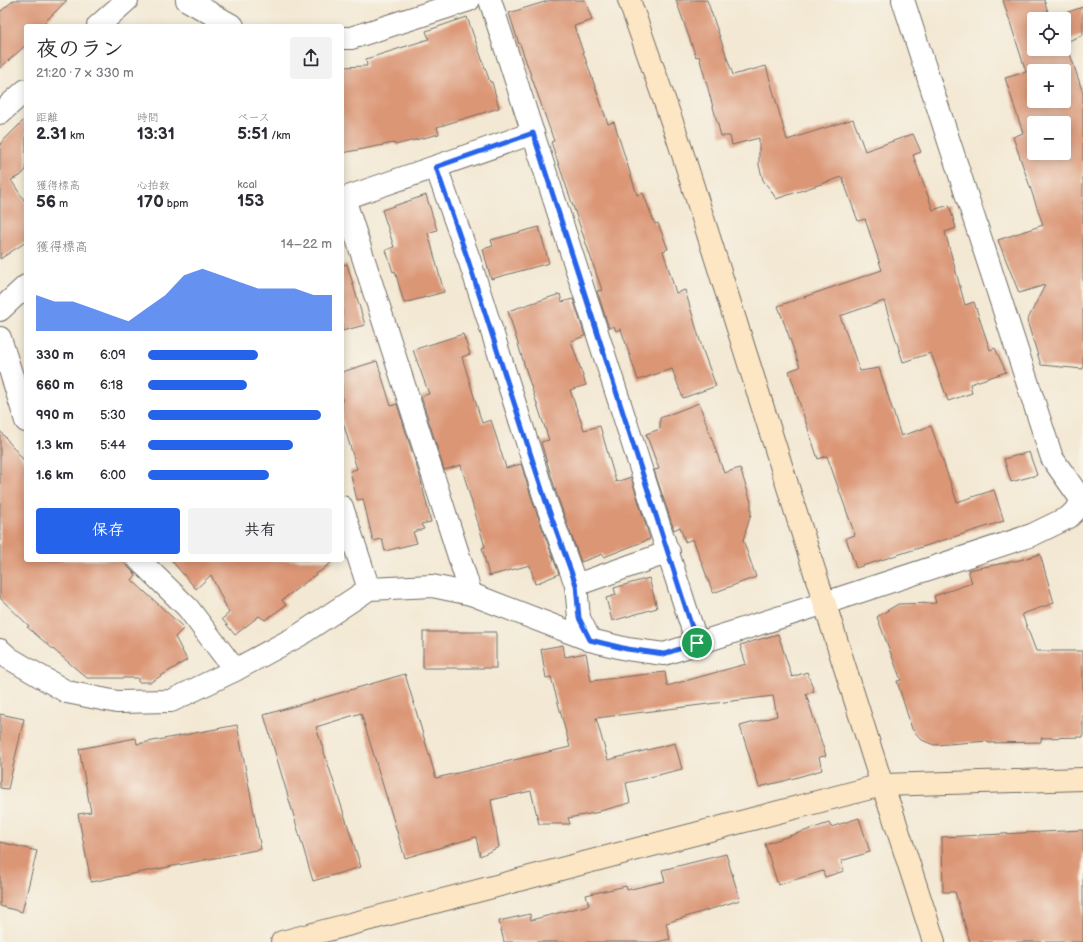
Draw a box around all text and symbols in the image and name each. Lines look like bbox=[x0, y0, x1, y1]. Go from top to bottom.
map controls bbox=[1027, 12, 1071, 160]
button: locate bbox=[1027, 12, 1071, 56]
text: 夜のラン bbox=[36, 36, 124, 63]
button: share bbox=[290, 37, 332, 79]
button: + bbox=[1027, 64, 1071, 108]
text: 21:20 · 7 × 330 m bbox=[36, 65, 134, 81]
text: 距離 bbox=[36, 111, 58, 124]
text: 時間 bbox=[137, 111, 159, 124]
text: ペース bbox=[237, 111, 270, 124]
button: − bbox=[1027, 116, 1071, 160]
text: 2.31 bbox=[36, 124, 67, 144]
text: 13:31 bbox=[137, 124, 175, 144]
text: 5:51 bbox=[237, 124, 268, 144]
text: km bbox=[67, 129, 84, 142]
text: /km bbox=[268, 129, 291, 142]
text: kcal bbox=[237, 178, 257, 191]
text: 獲得標高 bbox=[36, 179, 80, 192]
text: 心拍数 bbox=[137, 179, 170, 192]
text: 153 bbox=[237, 191, 264, 211]
text: 56 bbox=[36, 192, 56, 212]
text: 170 bbox=[137, 192, 164, 212]
text: m bbox=[56, 197, 68, 210]
text: bpm bbox=[164, 197, 188, 210]
text: 14–22 m bbox=[281, 236, 332, 252]
text: 獲得標高 bbox=[36, 239, 88, 255]
text: 330 m bbox=[36, 347, 74, 363]
text: 6:09 bbox=[100, 347, 126, 363]
text: 660 m bbox=[36, 377, 74, 393]
text: 6:18 bbox=[100, 377, 123, 393]
text: 990 m bbox=[36, 407, 74, 423]
text: 5:30 bbox=[100, 407, 126, 423]
text: 1.3 km bbox=[36, 437, 73, 453]
text: 5:44 bbox=[100, 437, 126, 453]
text: 1.6 km bbox=[36, 467, 74, 483]
text: 6:00 bbox=[100, 467, 126, 483]
button: 保存 bbox=[36, 508, 180, 554]
button: 共有 bbox=[188, 508, 332, 554]
pin bbox=[680, 626, 714, 660]
icon: arrive bbox=[686, 632, 708, 654]

